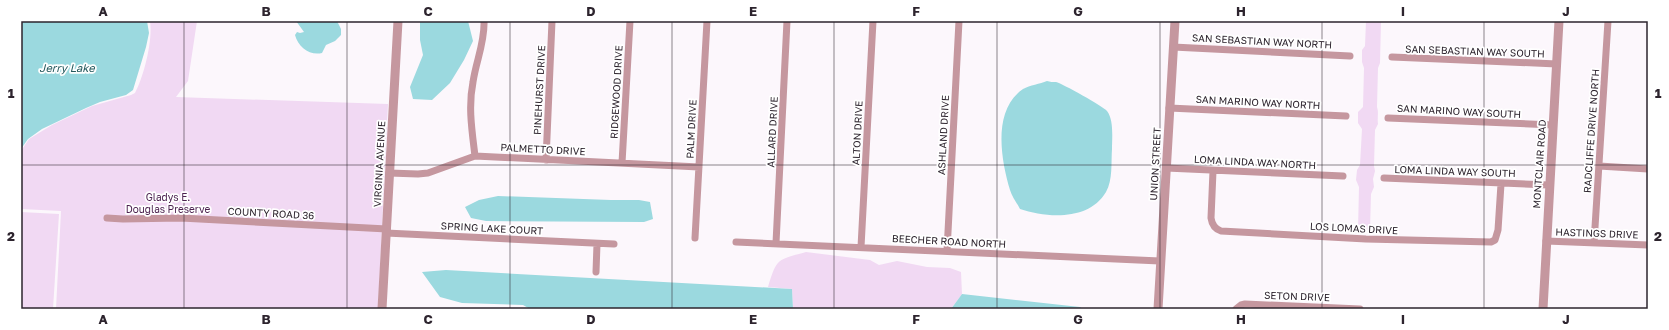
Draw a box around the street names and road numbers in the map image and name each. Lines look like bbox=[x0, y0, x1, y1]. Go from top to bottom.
street label: SAN SEBASTIAN WAY NORTH bbox=[1192, 31, 1332, 51]
street label: SAN SEBASTIAN WAY SOUTH bbox=[1405, 43, 1545, 59]
street label: PINEHURST DRIVE bbox=[531, 45, 547, 135]
street label: RIDGEWOOD DRIVE bbox=[608, 45, 624, 139]
street label: RADCLIFFE DRIVE NORTH bbox=[1581, 69, 1601, 193]
street label: SAN MARINO WAY NORTH bbox=[1195, 93, 1321, 111]
street label: ASHLAND DRIVE bbox=[935, 95, 951, 175]
street label: ALLARD DRIVE bbox=[764, 96, 780, 168]
street label: PALM DRIVE bbox=[683, 99, 699, 159]
street label: ALTON DRIVE bbox=[849, 100, 865, 166]
street label: SAN MARINO WAY SOUTH bbox=[1397, 102, 1521, 120]
street label: MONTCLAIR ROAD bbox=[1530, 119, 1548, 209]
street label: VIRGINIA AVENUE bbox=[371, 121, 387, 207]
street label: UNION STREET bbox=[1147, 127, 1163, 201]
street label: PALMETTO DRIVE bbox=[500, 141, 586, 157]
street label: LOMA LINDA WAY NORTH bbox=[1194, 153, 1316, 171]
street label: LOMA LINDA WAY SOUTH bbox=[1394, 163, 1516, 179]
street label: COUNTY ROAD 36 bbox=[227, 205, 315, 221]
street label: SPRING LAKE COURT bbox=[440, 219, 544, 237]
street label: LOS LOMAS DRIVE bbox=[1310, 220, 1398, 236]
street label: HASTINGS DRIVE bbox=[1555, 226, 1639, 240]
street label: BEECHER ROAD NORTH bbox=[892, 232, 1006, 250]
street label: SETON DRIVE bbox=[1264, 289, 1330, 303]

